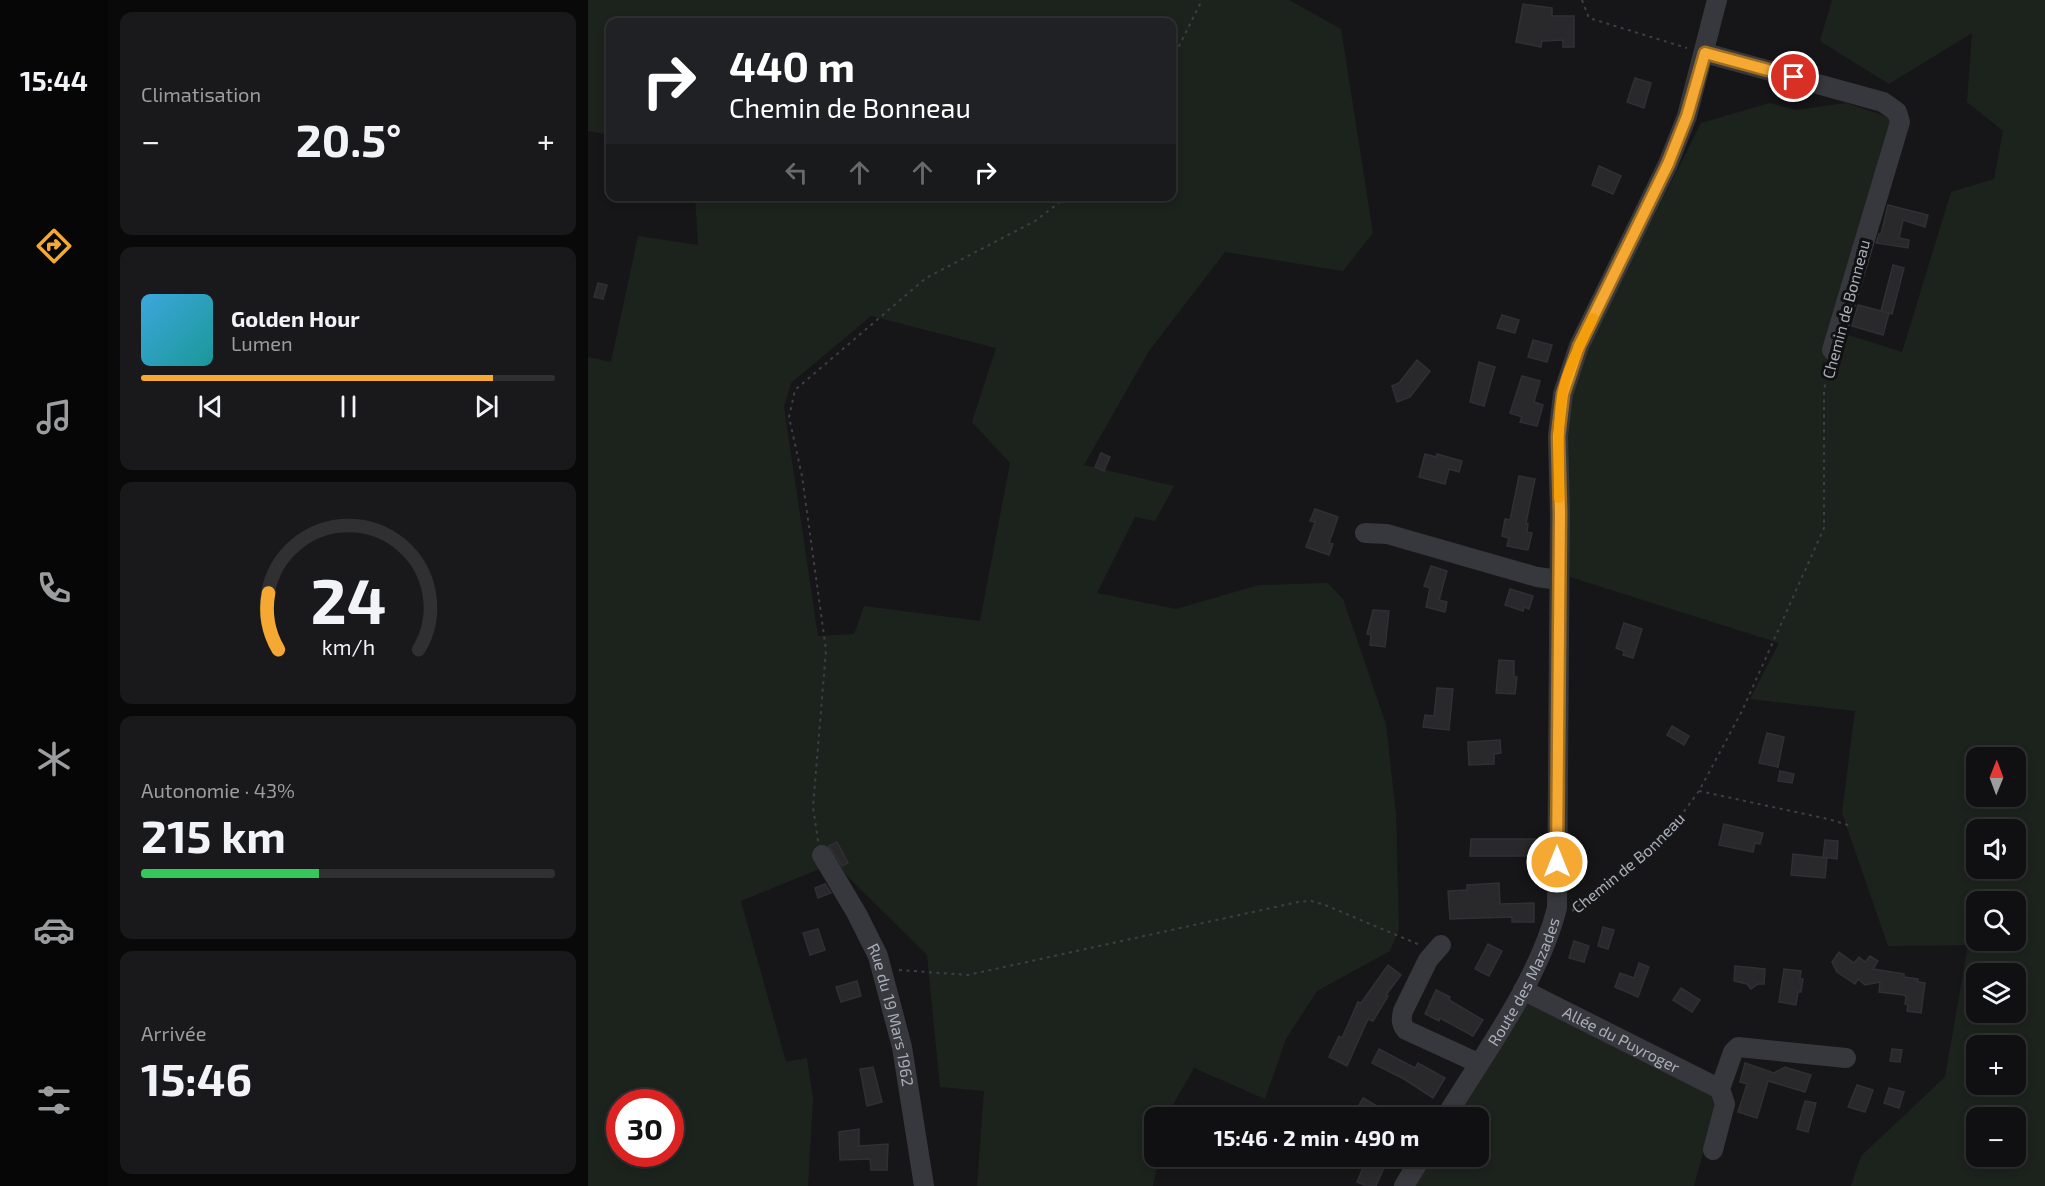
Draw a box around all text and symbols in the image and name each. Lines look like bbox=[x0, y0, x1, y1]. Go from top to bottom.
text: 440 m bbox=[729, 40, 855, 90]
icon: right bbox=[630, 42, 708, 120]
pin bbox=[1768, 51, 1819, 102]
icon: arrive bbox=[1777, 60, 1810, 93]
text: 15:44 bbox=[20, 64, 88, 96]
text: Climatisation bbox=[141, 82, 261, 106]
text: Chemin de Bonneau bbox=[729, 91, 971, 123]
text: 20.5° bbox=[296, 112, 401, 166]
text: − bbox=[141, 120, 160, 160]
text: + bbox=[537, 120, 555, 160]
icon: left bbox=[780, 156, 813, 189]
icon: ahead bbox=[843, 156, 876, 189]
icon: ahead bbox=[906, 156, 939, 189]
icon: right bbox=[969, 156, 1002, 189]
icon: directions bbox=[33, 225, 75, 267]
street label: Chemin de Bonneau bbox=[1818, 237, 1873, 381]
text: Golden Hour bbox=[231, 305, 360, 331]
text: Lumen bbox=[231, 331, 293, 355]
icon: previous bbox=[194, 390, 227, 423]
icon: pause bbox=[332, 390, 365, 423]
icon: next bbox=[470, 390, 503, 423]
icon: music bbox=[33, 396, 75, 438]
text: 24 bbox=[310, 562, 386, 637]
icon: phone bbox=[33, 567, 75, 609]
text: km/h bbox=[321, 634, 375, 659]
icon: climate bbox=[33, 738, 75, 780]
north arrow bbox=[1966, 747, 2026, 807]
map controls bbox=[1966, 747, 2026, 1167]
text: Autonomie · 43% bbox=[141, 778, 295, 802]
text: 215 km bbox=[141, 808, 286, 862]
street label: Chemin de Bonneau bbox=[1568, 808, 1688, 917]
button: sound bbox=[1966, 819, 2026, 879]
position arrow bbox=[1525, 830, 1589, 894]
button: search bbox=[1966, 891, 2026, 951]
icon: car bbox=[33, 909, 75, 951]
street label: Route des Mazades bbox=[1483, 915, 1563, 1049]
street label: Rue du 19 Mars 1962 bbox=[864, 940, 918, 1088]
button: layers bbox=[1966, 963, 2026, 1023]
street label: Allée du Puyroger bbox=[1560, 1002, 1684, 1077]
text: Arrivée bbox=[141, 1021, 206, 1045]
button: + bbox=[1966, 1035, 2026, 1095]
text: 15:46 bbox=[141, 1051, 252, 1105]
icon: filters bbox=[33, 1079, 75, 1121]
speed limit sign: 30 bbox=[606, 1089, 684, 1167]
button: − bbox=[1966, 1107, 2026, 1167]
text: 15:46 · 2 min · 490 m bbox=[1214, 1124, 1419, 1150]

